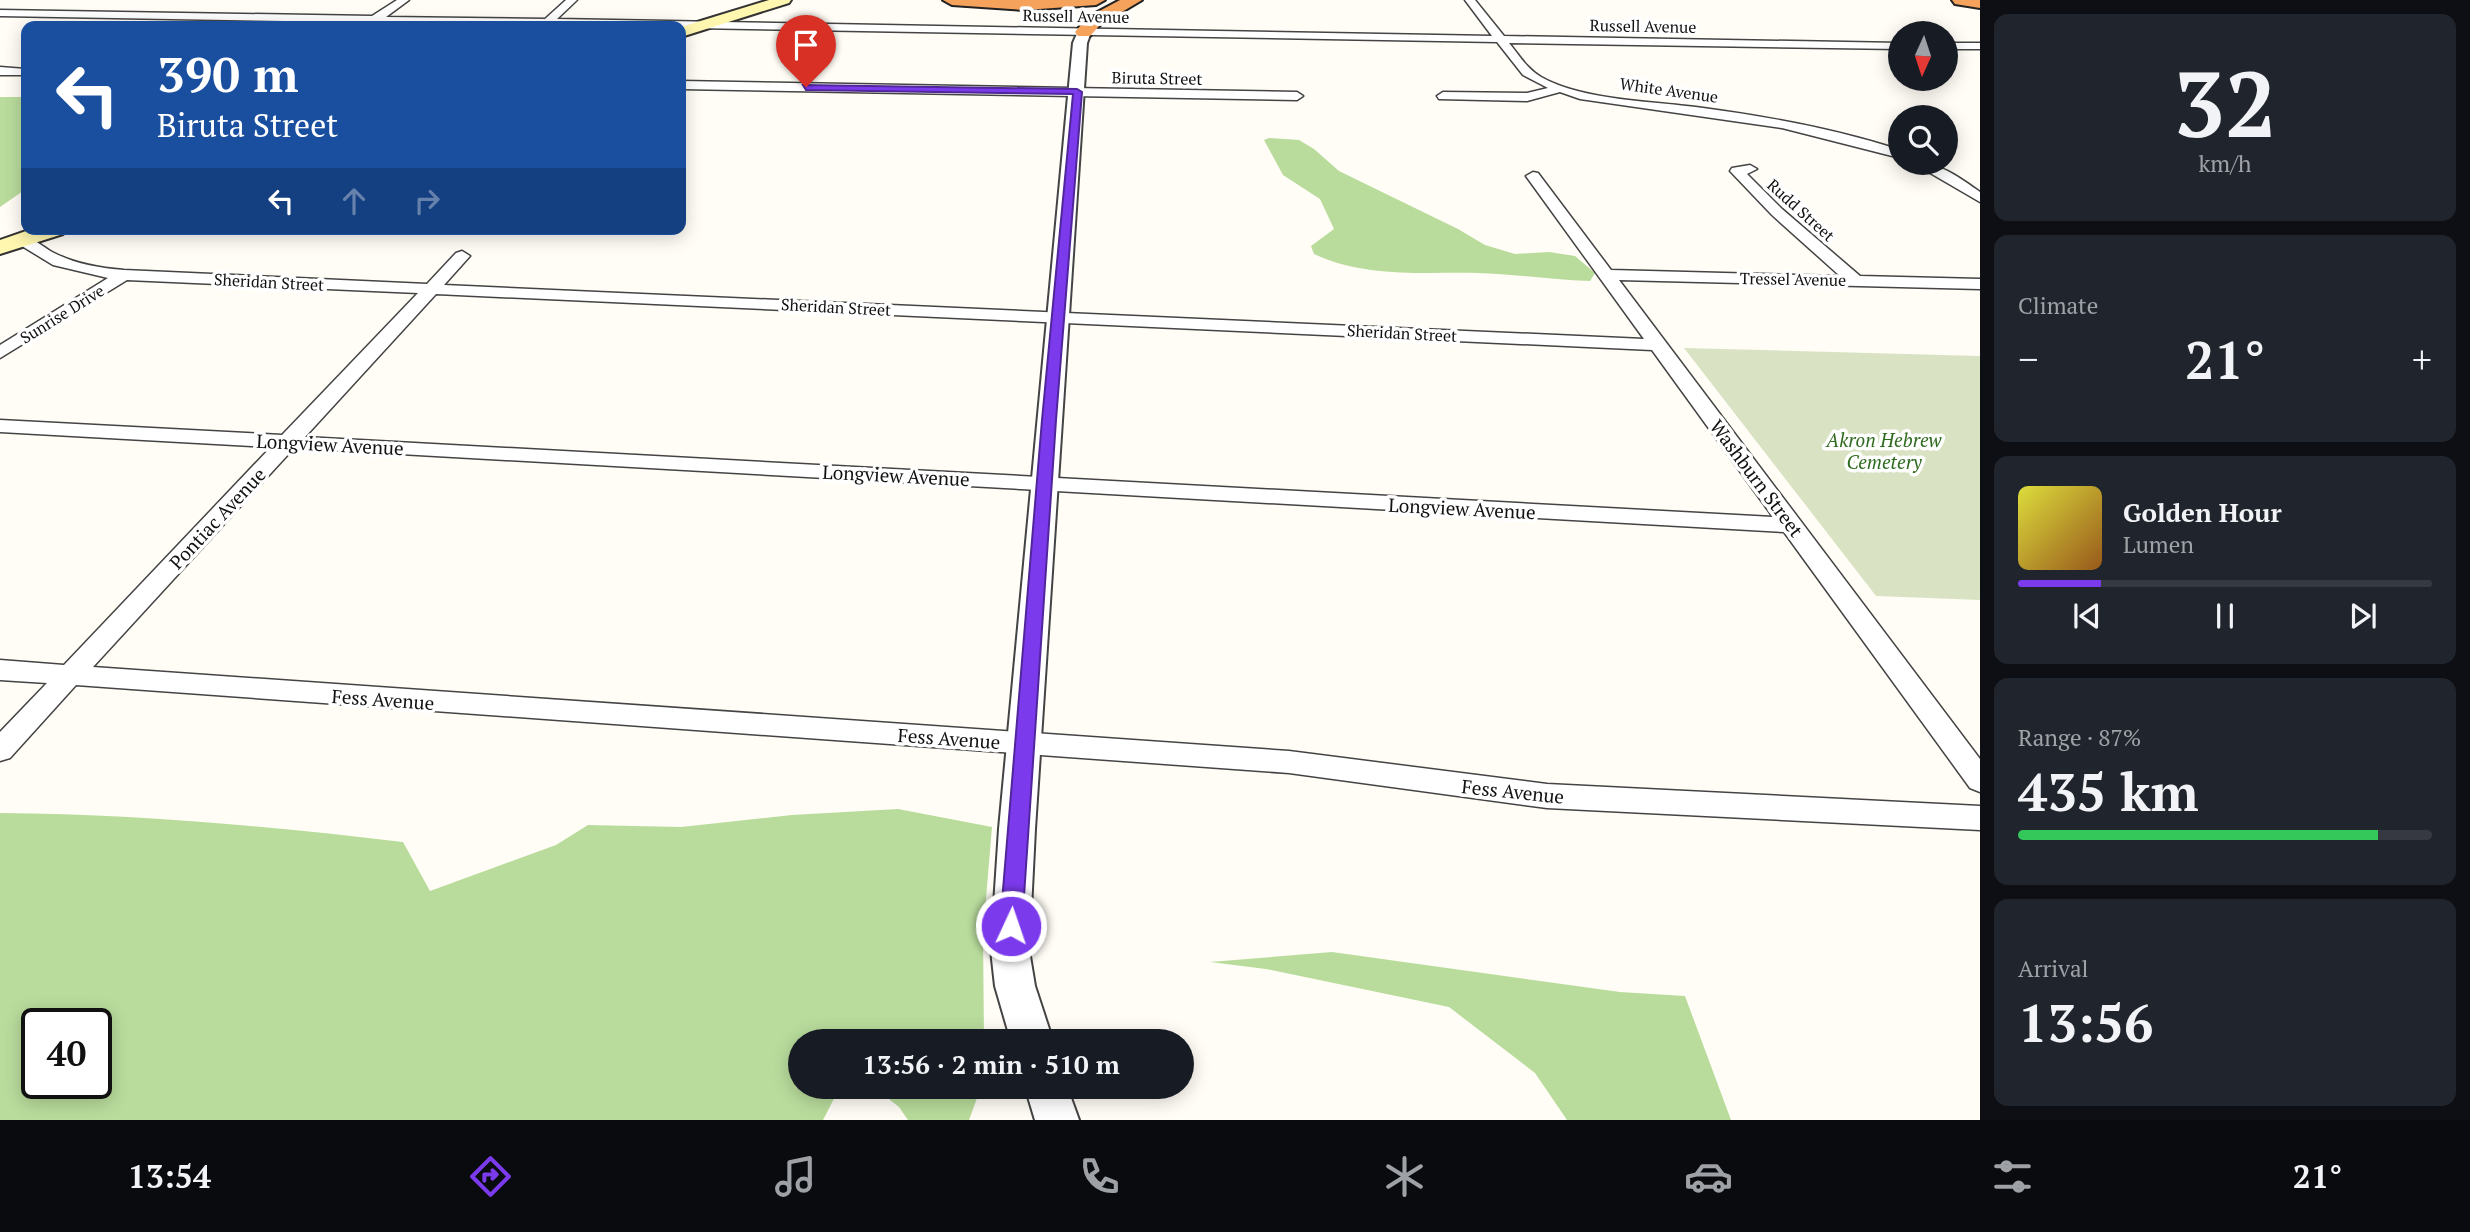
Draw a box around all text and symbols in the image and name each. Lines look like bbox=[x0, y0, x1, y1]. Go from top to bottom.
street label: Russell Avenue bbox=[1022, 4, 1130, 28]
street label: Russell Avenue bbox=[1589, 14, 1697, 38]
pin bbox=[776, 15, 836, 87]
north arrow bbox=[1888, 21, 1958, 91]
map controls bbox=[1888, 21, 1958, 175]
icon: arrive bbox=[787, 26, 825, 64]
text: 390 m bbox=[157, 41, 299, 106]
text: 32 bbox=[2174, 42, 2276, 163]
icon: left bbox=[42, 49, 133, 140]
street label: Biruta Street bbox=[1112, 66, 1203, 90]
street label: White Avenue bbox=[1618, 72, 1720, 108]
text: Biruta Street bbox=[157, 104, 338, 146]
button: search bbox=[1888, 105, 1958, 175]
text: km/h bbox=[2198, 148, 2252, 179]
street label: Rudd Street bbox=[1763, 174, 1840, 246]
icon: left bbox=[262, 182, 300, 220]
icon: ahead bbox=[335, 182, 373, 220]
icon: right bbox=[408, 182, 446, 220]
street label: Tressel Avenue bbox=[1740, 267, 1846, 291]
street label: Sheridan Street bbox=[213, 268, 325, 296]
street label: Sunrise Drive bbox=[16, 279, 108, 349]
text: Climate bbox=[2018, 290, 2098, 321]
street label: Sheridan Street bbox=[780, 293, 892, 321]
street label: Sheridan Street bbox=[1346, 319, 1458, 347]
text: 21° bbox=[2185, 325, 2265, 394]
text: − bbox=[2018, 334, 2038, 384]
text: + bbox=[2412, 334, 2432, 384]
street label: Washburn Street bbox=[1705, 414, 1809, 542]
park label: Akron Hebrew Cemetery bbox=[1825, 427, 1943, 474]
street label: Longview Avenue bbox=[256, 428, 404, 460]
street label: Longview Avenue bbox=[822, 459, 970, 491]
street label: Pontiac Avenue bbox=[163, 462, 271, 574]
street label: Longview Avenue bbox=[1388, 492, 1536, 524]
text: Golden Hour bbox=[2123, 495, 2282, 529]
text: Lumen bbox=[2123, 529, 2194, 560]
icon: previous bbox=[2068, 597, 2106, 635]
icon: pause bbox=[2206, 597, 2244, 635]
icon: next bbox=[2344, 597, 2382, 635]
street label: Fess Avenue bbox=[331, 683, 435, 715]
street label: Fess Avenue bbox=[897, 722, 1001, 754]
text: Range · 87% bbox=[2018, 722, 2141, 753]
text: 435 km bbox=[2018, 757, 2199, 826]
street label: Fess Avenue bbox=[1461, 773, 1565, 809]
position arrow bbox=[974, 889, 1048, 963]
text: Arrival bbox=[2018, 953, 2089, 984]
text: 13:56 bbox=[2018, 988, 2153, 1057]
speed limit sign: 40 bbox=[21, 1008, 112, 1099]
text: 13:56 · 2 min · 510 m bbox=[862, 1047, 1120, 1081]
icon: directions bbox=[466, 1152, 515, 1201]
icon: music bbox=[771, 1152, 820, 1201]
icon: phone bbox=[1075, 1152, 1124, 1201]
icon: climate bbox=[1380, 1152, 1429, 1201]
icon: car bbox=[1684, 1152, 1733, 1201]
icon: filters bbox=[1988, 1152, 2037, 1201]
text: 13:54 bbox=[128, 1155, 211, 1197]
text: 21° bbox=[2293, 1155, 2342, 1197]

